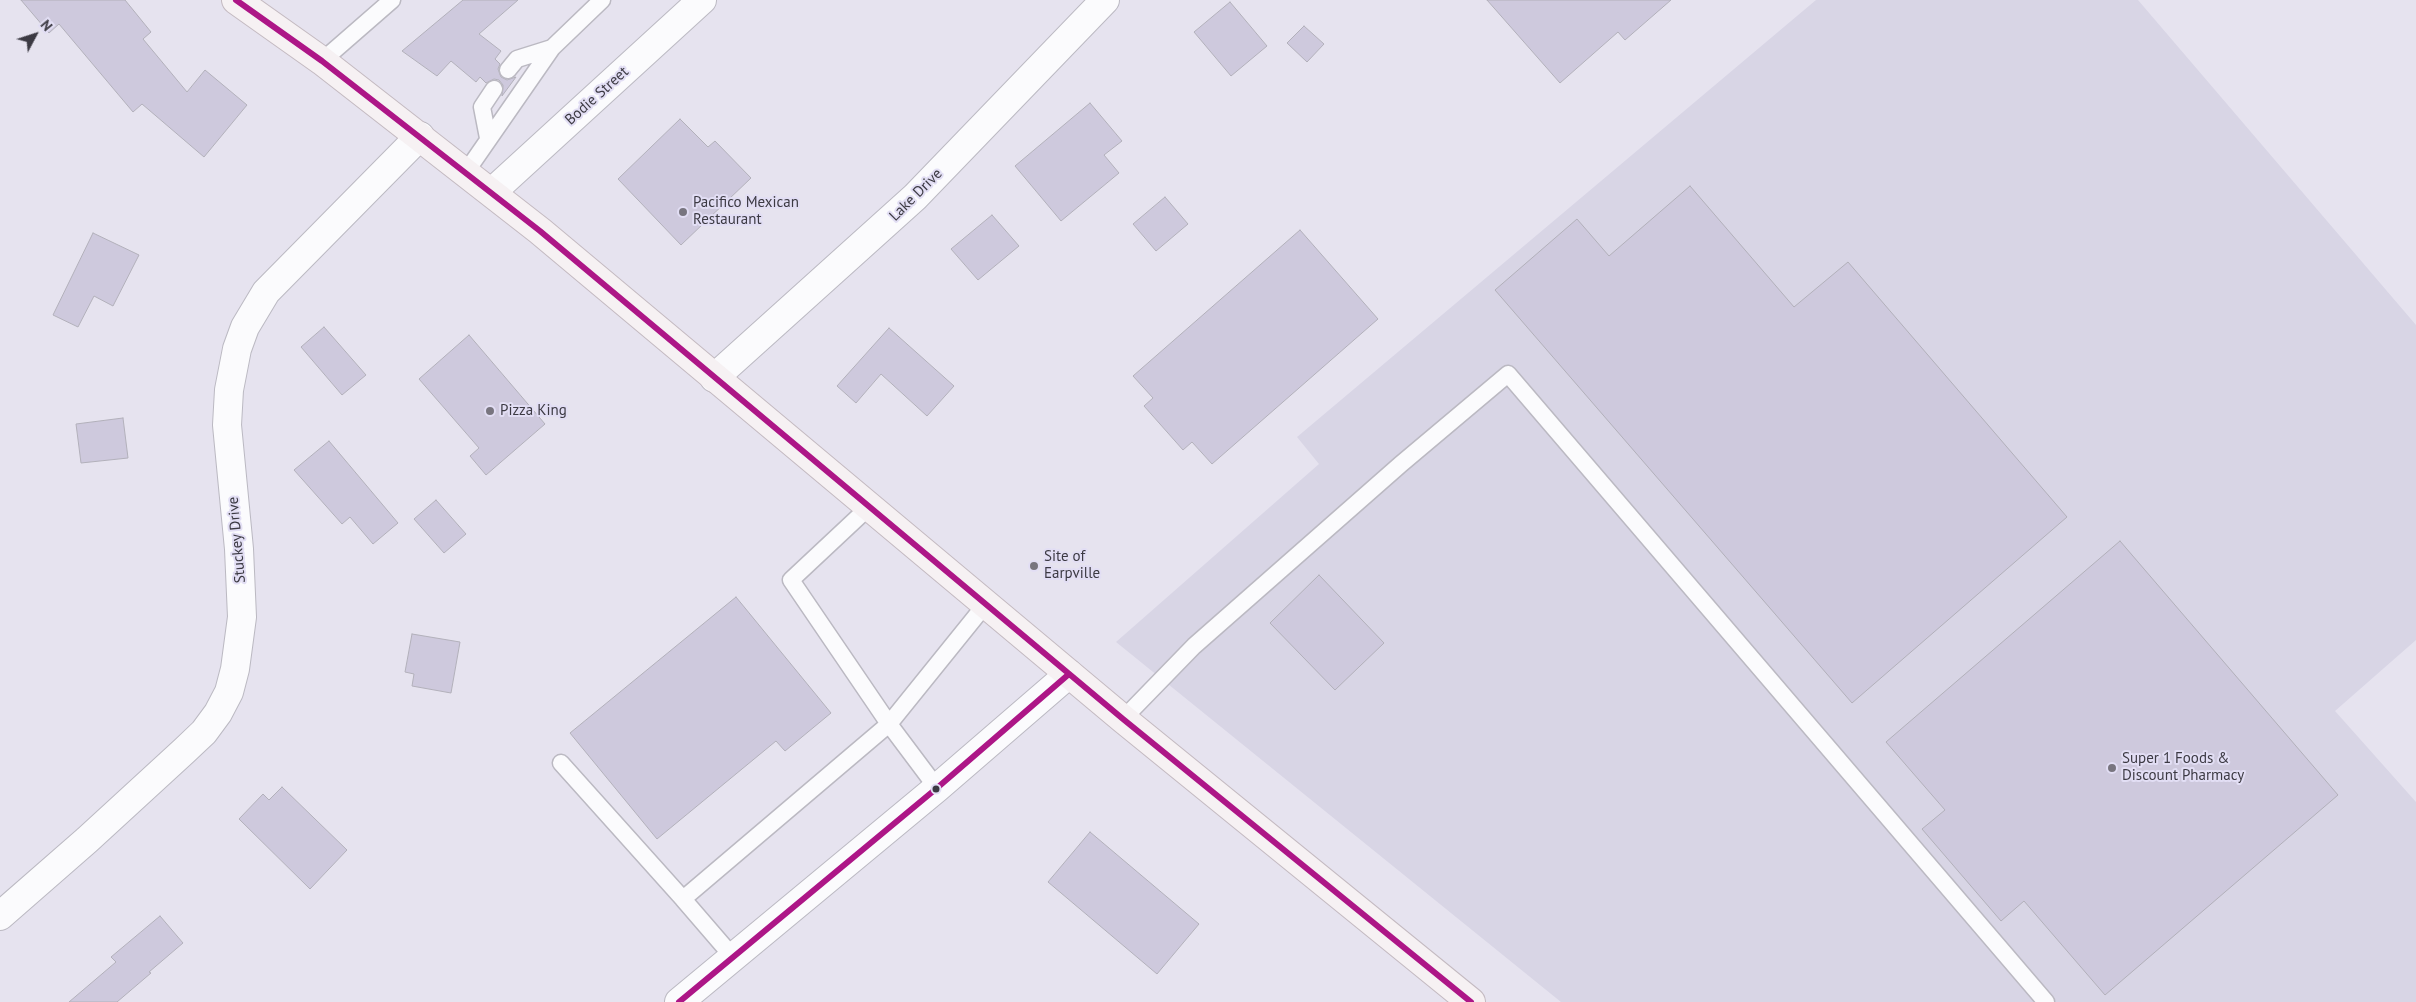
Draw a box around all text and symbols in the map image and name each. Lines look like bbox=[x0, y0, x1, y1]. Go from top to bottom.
north arrow bbox=[10, 10, 60, 60]
text: N bbox=[37, 16, 56, 35]
street label: Bodie Street bbox=[562, 63, 632, 129]
street label: Lake Drive bbox=[886, 165, 946, 225]
place label: Pacifico Mexican Restaurant bbox=[693, 194, 799, 229]
marker: Pacifico Mexican Restaurant bbox=[677, 206, 689, 218]
place label: Pizza King bbox=[500, 402, 567, 420]
marker: Pizza King bbox=[484, 405, 496, 417]
street label: Stuckey Drive bbox=[224, 496, 250, 584]
place label: Site of Earpville bbox=[1044, 548, 1100, 583]
marker: Site of Earpville bbox=[1028, 560, 1040, 572]
place label: Super 1 Foods & Discount Pharmacy bbox=[2122, 750, 2244, 785]
marker: Super 1 Foods & Discount Pharmacy bbox=[2106, 762, 2118, 774]
unlabelled marker bbox=[931, 784, 941, 794]

